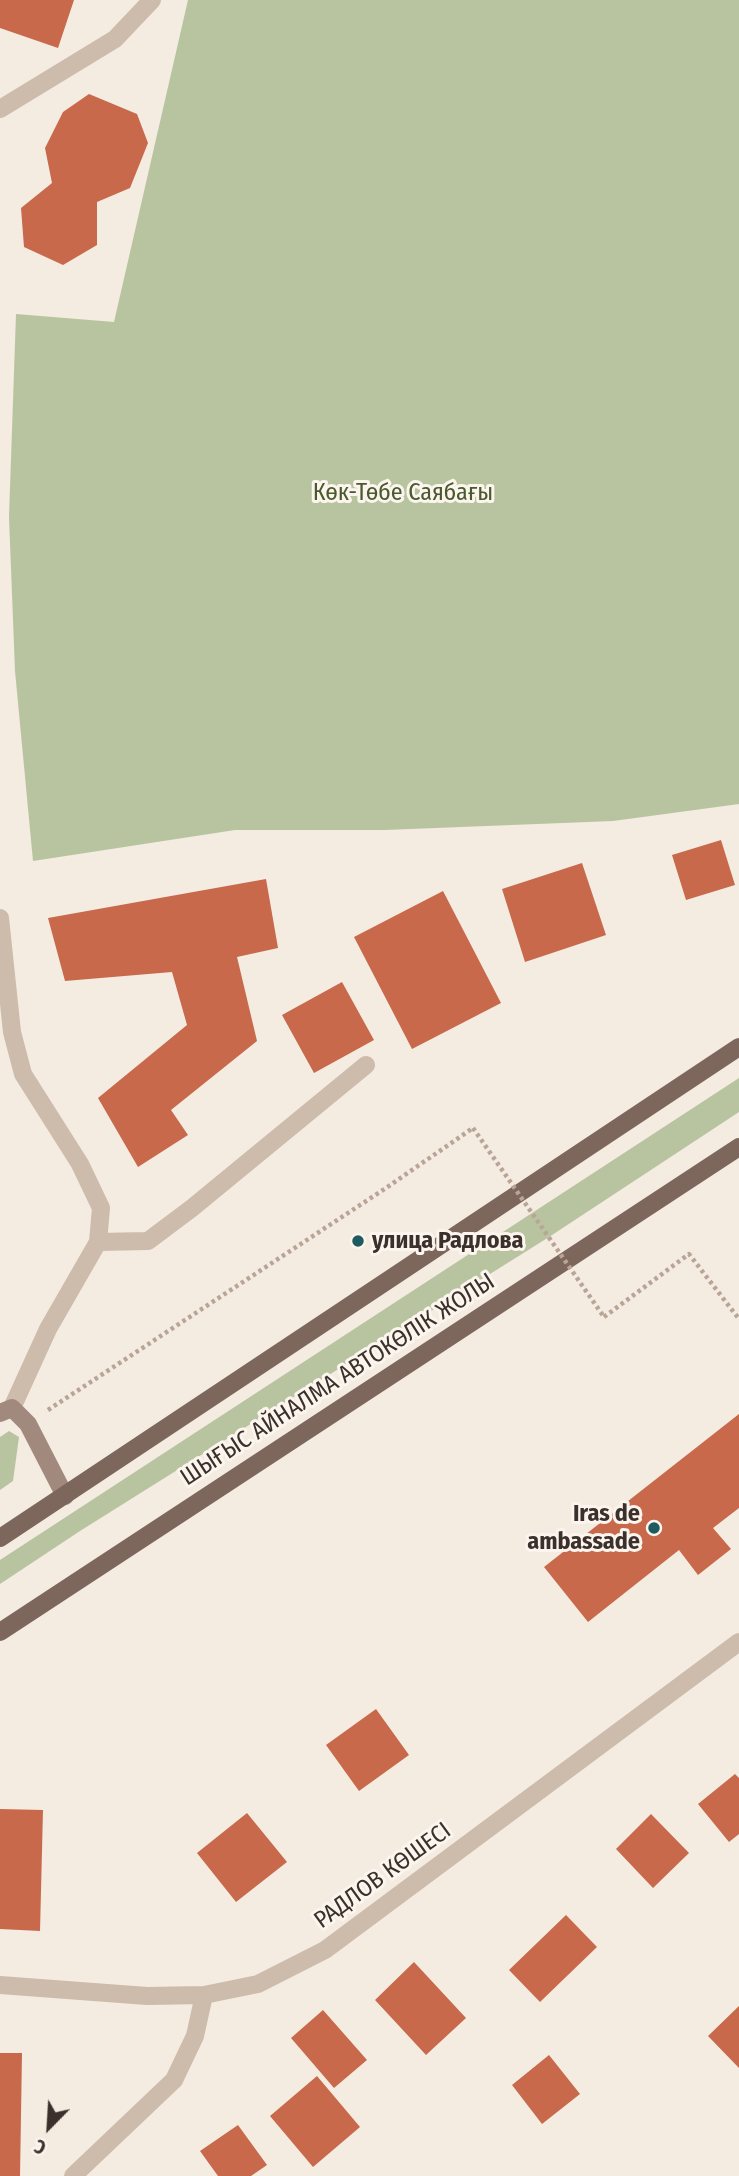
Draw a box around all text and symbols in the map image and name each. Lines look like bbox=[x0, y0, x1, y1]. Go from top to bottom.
park label: Көк-Төбе Саябағы bbox=[313, 479, 493, 507]
place label: улица Радлова bbox=[372, 1227, 523, 1255]
marker: улица Радлова bbox=[350, 1233, 366, 1249]
street label: ШЫҒЫС АЙНАЛМА АВТОКӨЛІК ЖОЛЫ bbox=[176, 1268, 500, 1492]
place label: Iras de ambassade bbox=[527, 1500, 640, 1556]
marker: Iras de ambassade bbox=[646, 1520, 662, 1536]
street label: РАДЛОВ КӨШЕСІ bbox=[309, 1817, 457, 1935]
north arrow bbox=[14, 2092, 84, 2162]
text: С bbox=[31, 2134, 49, 2159]

